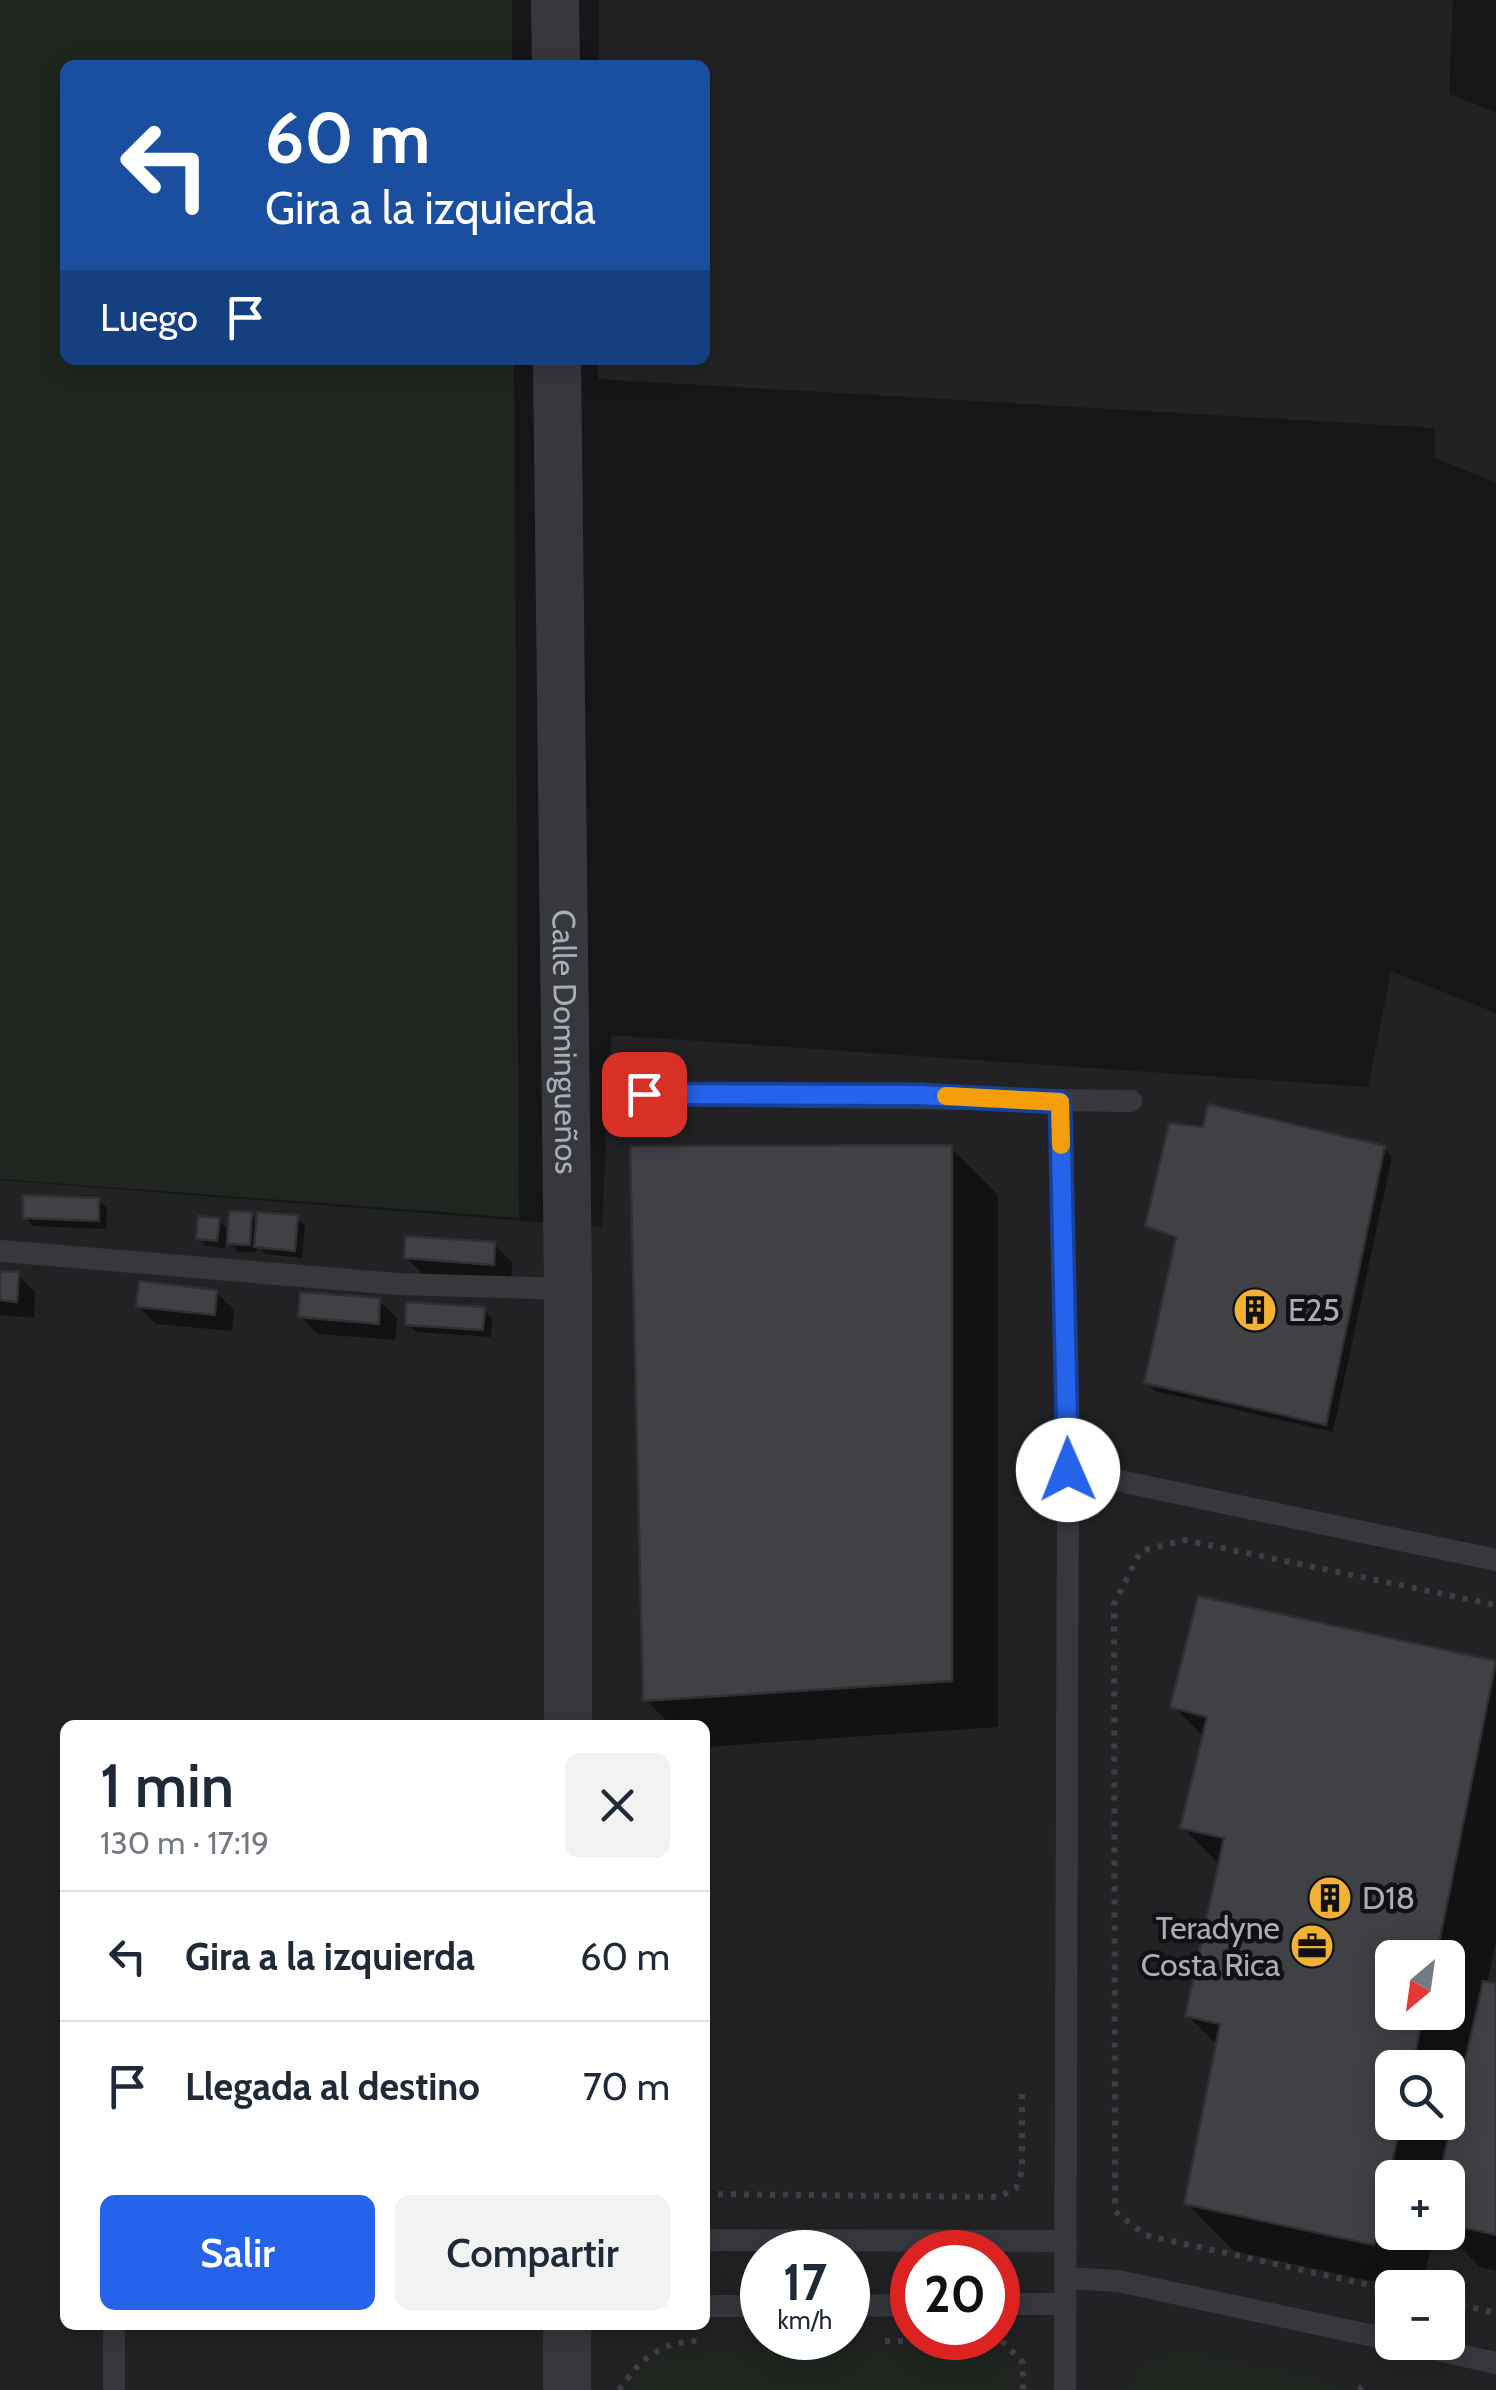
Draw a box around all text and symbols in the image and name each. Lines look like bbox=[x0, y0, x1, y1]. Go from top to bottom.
text: 60 m bbox=[265, 95, 430, 181]
icon: left bbox=[100, 100, 230, 230]
text: Gira a la izquierda bbox=[265, 181, 596, 235]
icon: arrive bbox=[218, 290, 273, 345]
text: Luego bbox=[100, 294, 198, 341]
street label: Calle Domingueños bbox=[545, 909, 587, 1175]
pin bbox=[602, 1052, 687, 1137]
icon: arrive bbox=[617, 1067, 672, 1122]
building icon: E25 bbox=[1232, 1287, 1278, 1333]
place label: E25 bbox=[1288, 1290, 1340, 1329]
position arrow bbox=[1016, 1418, 1120, 1522]
text: 1 min bbox=[100, 1749, 234, 1822]
button: close bbox=[565, 1753, 670, 1858]
text: 130 m · 17:19 bbox=[100, 1823, 269, 1862]
building icon: D18 bbox=[1307, 1875, 1353, 1921]
place label: D18 bbox=[1362, 1878, 1415, 1917]
place label: Teradyne Costa Rica bbox=[1141, 1908, 1281, 1984]
office icon: Teradyne Costa Rica bbox=[1289, 1923, 1335, 1969]
icon: left bbox=[100, 1929, 155, 1984]
text: Gira a la izquierda bbox=[185, 1933, 475, 1980]
text: 60 m bbox=[580, 1933, 670, 1980]
north arrow bbox=[1375, 1940, 1465, 2030]
map controls bbox=[1375, 1940, 1465, 2360]
button: search bbox=[1375, 2050, 1465, 2140]
icon: arrive bbox=[100, 2059, 155, 2114]
text: Llegada al destino bbox=[185, 2063, 480, 2110]
text: 70 m bbox=[583, 2063, 670, 2110]
button: + bbox=[1375, 2160, 1465, 2250]
button: Salir bbox=[100, 2195, 375, 2310]
button: Compartir bbox=[395, 2195, 670, 2310]
speed limit sign: 20 bbox=[890, 2230, 1020, 2360]
text: 17 bbox=[783, 2252, 827, 2313]
button: − bbox=[1375, 2270, 1465, 2360]
text: km/h bbox=[778, 2305, 832, 2335]

